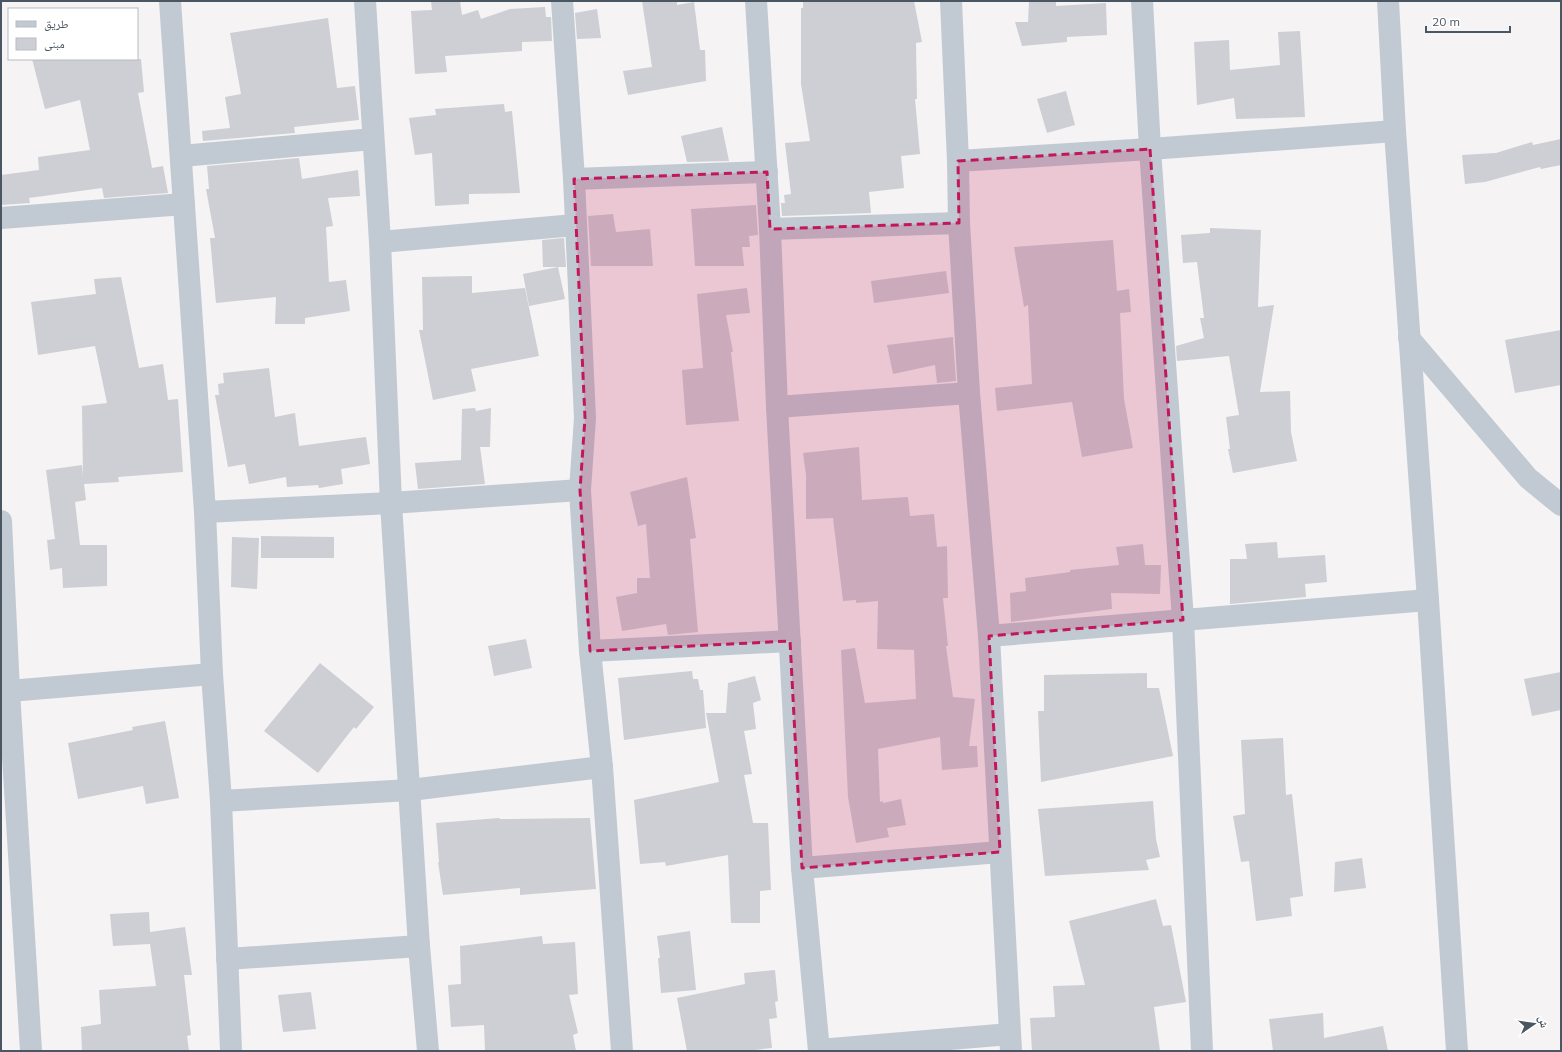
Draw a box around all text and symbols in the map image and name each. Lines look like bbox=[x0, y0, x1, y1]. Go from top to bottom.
legend bbox=[8, 8, 138, 60]
scale bar bbox=[1426, 8, 1510, 34]
text: 20 m bbox=[1432, 14, 1460, 29]
text: طريق bbox=[44, 16, 69, 31]
text: مبنى bbox=[44, 36, 65, 51]
north arrow bbox=[1514, 1004, 1554, 1044]
text: ش bbox=[1535, 1014, 1552, 1030]

